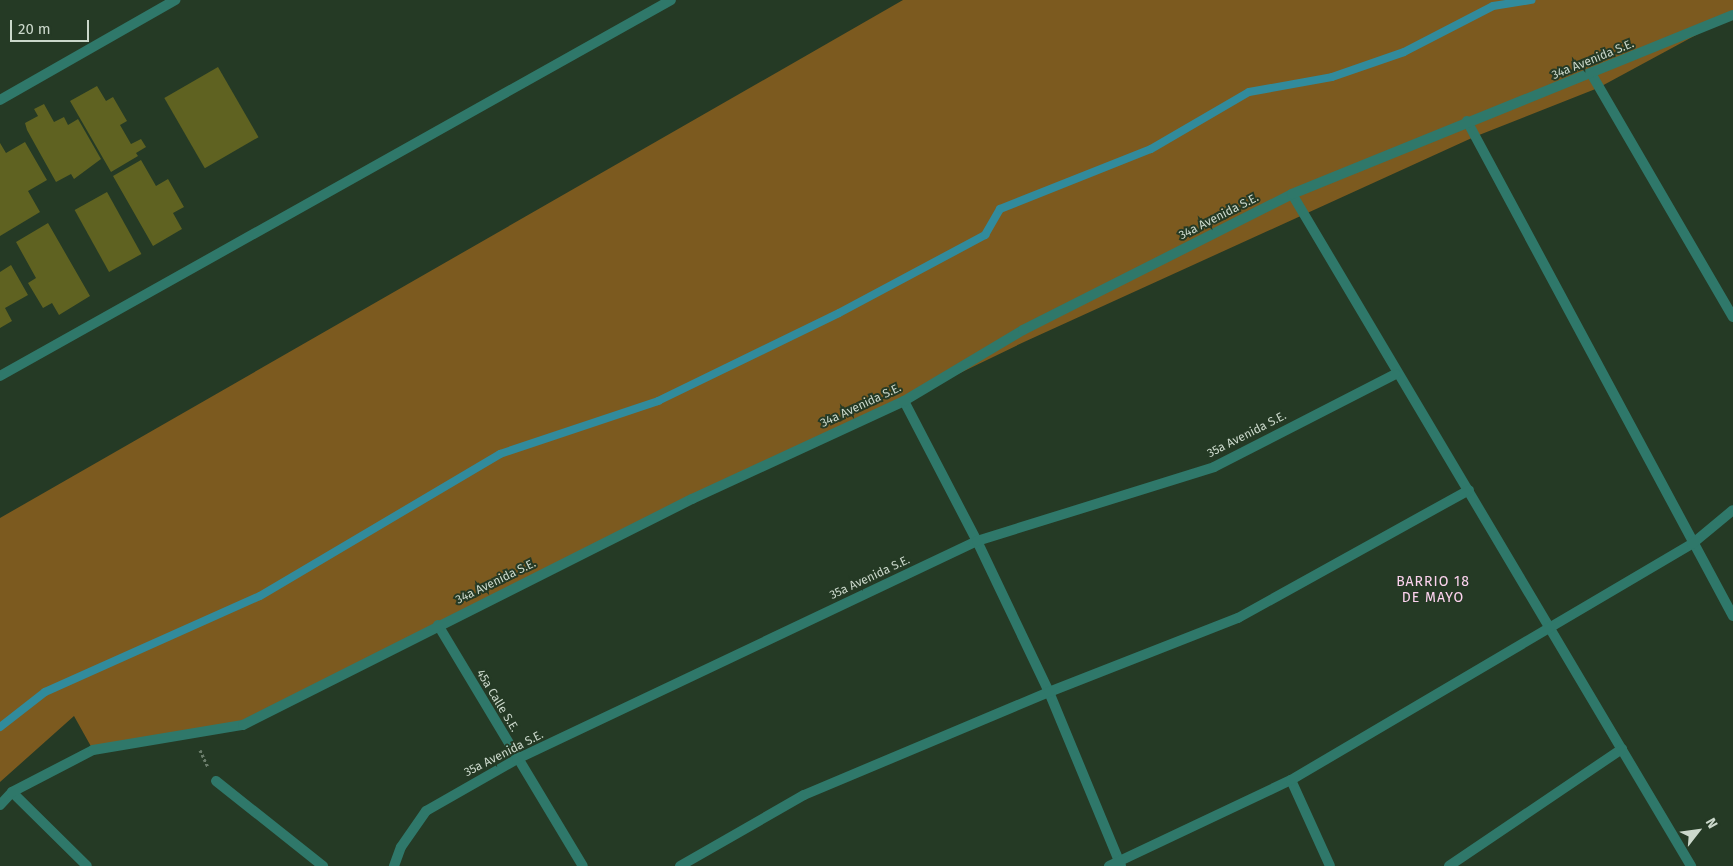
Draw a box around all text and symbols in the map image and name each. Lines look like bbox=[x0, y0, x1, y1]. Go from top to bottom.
scale bar bbox=[12, 10, 91, 42]
text: 20 m bbox=[18, 20, 51, 38]
street label: 34a Avenida S.E. bbox=[1550, 37, 1636, 83]
street label: 34a Avenida S.E. bbox=[1177, 191, 1261, 243]
street label: 34a Avenida S.E. bbox=[818, 381, 904, 431]
street label: 35a Avenida S.E. bbox=[1205, 409, 1289, 461]
street label: 35a Avenida S.E. bbox=[828, 553, 912, 603]
street label: 34a Avenida S.E. bbox=[454, 556, 538, 608]
district label: BARRIO 18 DE MAYO bbox=[1395, 574, 1471, 606]
street label: 45a Calle S.E. bbox=[473, 667, 521, 735]
street label: 35a Avenida S.E. bbox=[462, 728, 546, 780]
north arrow bbox=[1673, 806, 1723, 856]
text: N bbox=[1702, 815, 1721, 832]

